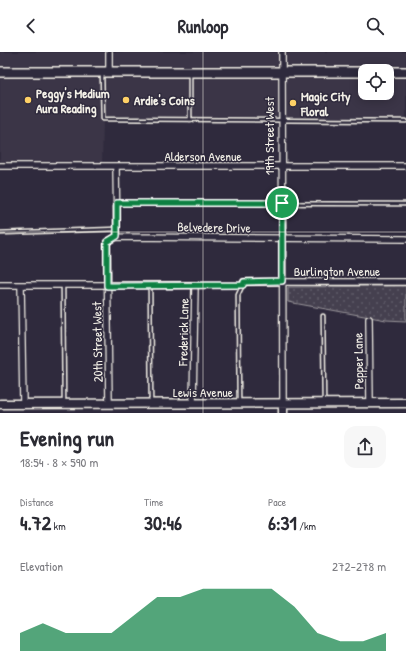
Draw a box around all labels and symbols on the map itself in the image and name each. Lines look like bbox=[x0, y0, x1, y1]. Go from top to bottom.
place label: Peggy's Medium Aura Reading bbox=[36, 84, 110, 118]
place label: Magic City Floral bbox=[300, 87, 351, 120]
place label: Ardie's Coins bbox=[134, 91, 195, 109]
marker: Peggy's Medium Aura Reading bbox=[23, 95, 33, 105]
marker: Ardie's Coins bbox=[121, 95, 131, 105]
street label: 19th Street West bbox=[260, 96, 278, 175]
marker: Magic City Floral bbox=[288, 98, 298, 108]
street label: Alderson Avenue bbox=[164, 147, 242, 165]
pin bbox=[265, 186, 299, 220]
street label: Belvedere Drive bbox=[177, 217, 251, 237]
street label: Burlington Avenue bbox=[294, 262, 380, 280]
street label: Frederick Lane bbox=[173, 298, 193, 367]
street label: 20th Street West bbox=[87, 301, 107, 383]
street label: Pepper Lane bbox=[349, 332, 367, 390]
street label: Lewis Avenue bbox=[173, 383, 233, 401]

